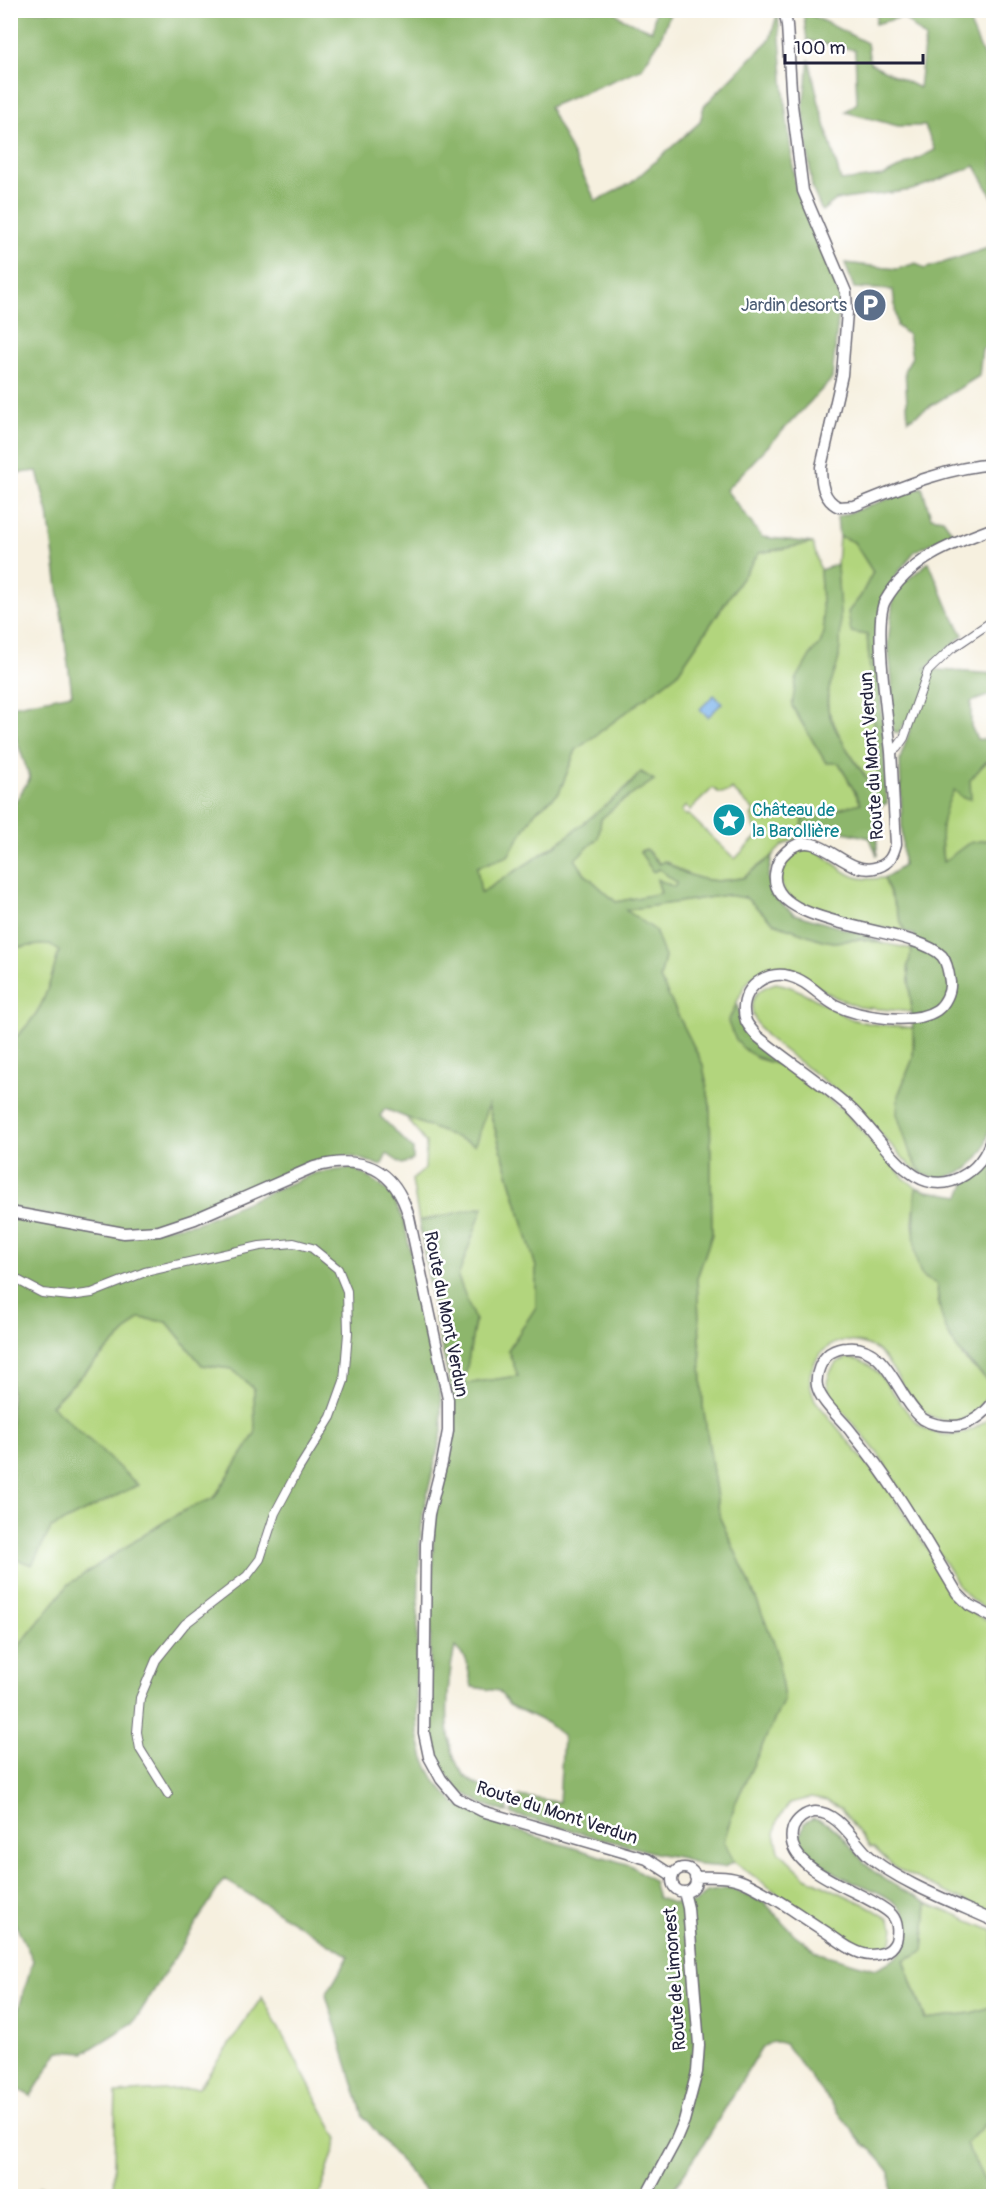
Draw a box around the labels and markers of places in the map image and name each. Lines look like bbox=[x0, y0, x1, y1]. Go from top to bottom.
parking icon: Jardin desorts bbox=[852, 287, 888, 323]
place label: Jardin desorts bbox=[741, 294, 847, 317]
place label: Château de la Barollière bbox=[752, 799, 839, 843]
place icon: Château de la Barollière bbox=[711, 802, 747, 838]

